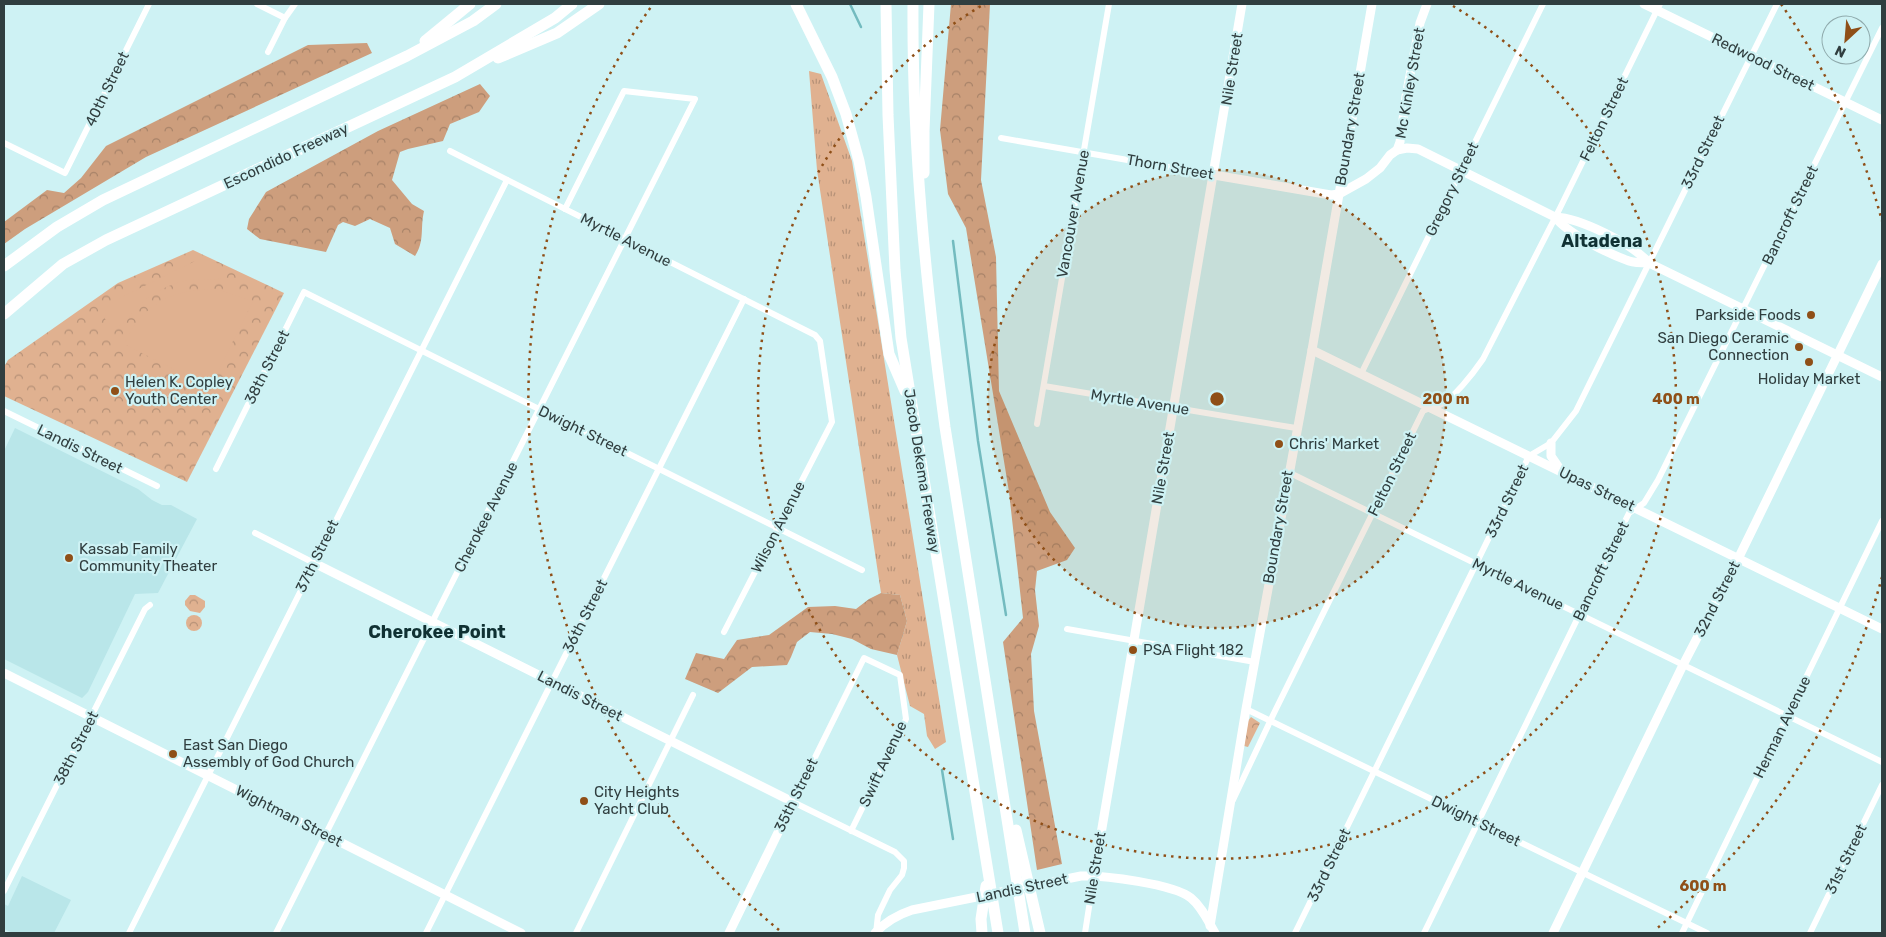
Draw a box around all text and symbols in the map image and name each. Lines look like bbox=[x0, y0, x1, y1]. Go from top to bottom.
north arrow bbox=[1821, 15, 1871, 65]
street label: Mc Kinley Street bbox=[1391, 26, 1429, 140]
street label: Redwood Street bbox=[1709, 29, 1817, 95]
street label: Nile Street bbox=[1217, 31, 1247, 107]
text: N bbox=[1832, 41, 1849, 61]
street label: 40th Street bbox=[81, 49, 133, 129]
street label: Boundary Street bbox=[1331, 71, 1369, 187]
street label: Felton Street bbox=[1576, 74, 1632, 164]
street label: 33rd Street bbox=[1677, 112, 1729, 192]
street label: Escondido Freeway bbox=[221, 119, 351, 193]
street label: Gregory Street bbox=[1421, 139, 1483, 239]
street label: Vancouver Avenue bbox=[1053, 148, 1093, 280]
street label: Thorn Street bbox=[1125, 150, 1215, 184]
street label: Bancroft Street bbox=[1758, 162, 1822, 268]
street label: Myrtle Avenue bbox=[578, 209, 674, 271]
district label: Altadena bbox=[1561, 230, 1643, 252]
place label: Parkside Foods bbox=[1695, 306, 1801, 324]
marker: Parkside Foods bbox=[1805, 309, 1817, 321]
street label: 38th Street bbox=[241, 327, 293, 407]
place label: San Diego Ceramic Connection bbox=[1658, 329, 1789, 364]
marker: San Diego Ceramic Connection bbox=[1793, 341, 1805, 353]
marker: Holiday Market bbox=[1803, 356, 1815, 368]
place label: Holiday Market bbox=[1758, 370, 1860, 388]
place label: Helen K. Copley Youth Center bbox=[125, 373, 233, 408]
marker: Helen K. Copley Youth Center bbox=[109, 385, 121, 397]
street label: Myrtle Avenue bbox=[1089, 385, 1191, 419]
street label: Jacob Dekema Freeway bbox=[900, 388, 944, 554]
centre of rings bbox=[1208, 390, 1226, 408]
text: 200 m bbox=[1422, 390, 1470, 408]
text: 400 m bbox=[1652, 390, 1700, 408]
street label: Dwight Street bbox=[536, 402, 631, 460]
street label: Landis Street bbox=[34, 421, 126, 478]
street label: Felton Street bbox=[1364, 429, 1420, 519]
street label: Nile Street bbox=[1148, 430, 1178, 506]
place label: Chris' Market bbox=[1289, 435, 1379, 453]
marker: Chris' Market bbox=[1273, 438, 1285, 450]
street label: Cherokee Avenue bbox=[450, 459, 522, 575]
street label: 33rd Street bbox=[1481, 461, 1533, 541]
street label: Upas Street bbox=[1556, 463, 1638, 515]
street label: Boundary Street bbox=[1259, 469, 1297, 585]
street label: Wilson Avenue bbox=[747, 478, 809, 576]
street label: 37th Street bbox=[292, 517, 342, 595]
street label: Bancroft Street bbox=[1569, 518, 1633, 624]
place label: Kassab Family Community Theater bbox=[79, 540, 217, 575]
marker: Kassab Family Community Theater bbox=[63, 552, 75, 564]
street label: Myrtle Avenue bbox=[1469, 554, 1567, 614]
street label: 32nd Street bbox=[1690, 558, 1744, 640]
street label: 36th Street bbox=[559, 576, 611, 656]
district label: Cherokee Point bbox=[368, 621, 506, 643]
place label: PSA Flight 182 bbox=[1143, 641, 1244, 659]
marker: PSA Flight 182 bbox=[1127, 644, 1139, 656]
street label: Landis Street bbox=[534, 667, 626, 725]
street label: Herman Avenue bbox=[1750, 673, 1814, 781]
street label: 38th Street bbox=[50, 708, 102, 788]
street label: Swift Avenue bbox=[855, 718, 911, 810]
place label: East San Diego Assembly of God Church bbox=[183, 736, 354, 771]
marker: East San Diego Assembly of God Church bbox=[167, 748, 179, 760]
street label: 35th Street bbox=[770, 755, 822, 835]
street label: Wightman Street bbox=[233, 781, 345, 851]
place label: City Heights Yacht Club bbox=[594, 783, 680, 818]
street label: Dwight Street bbox=[1429, 792, 1524, 850]
marker: City Heights Yacht Club bbox=[578, 795, 590, 807]
street label: 31st Street bbox=[1821, 821, 1871, 897]
street label: 33rd Street bbox=[1303, 825, 1355, 905]
street label: Nile Street bbox=[1080, 830, 1110, 906]
street label: Landis Street bbox=[975, 869, 1070, 906]
text: 600 m bbox=[1679, 877, 1727, 895]

